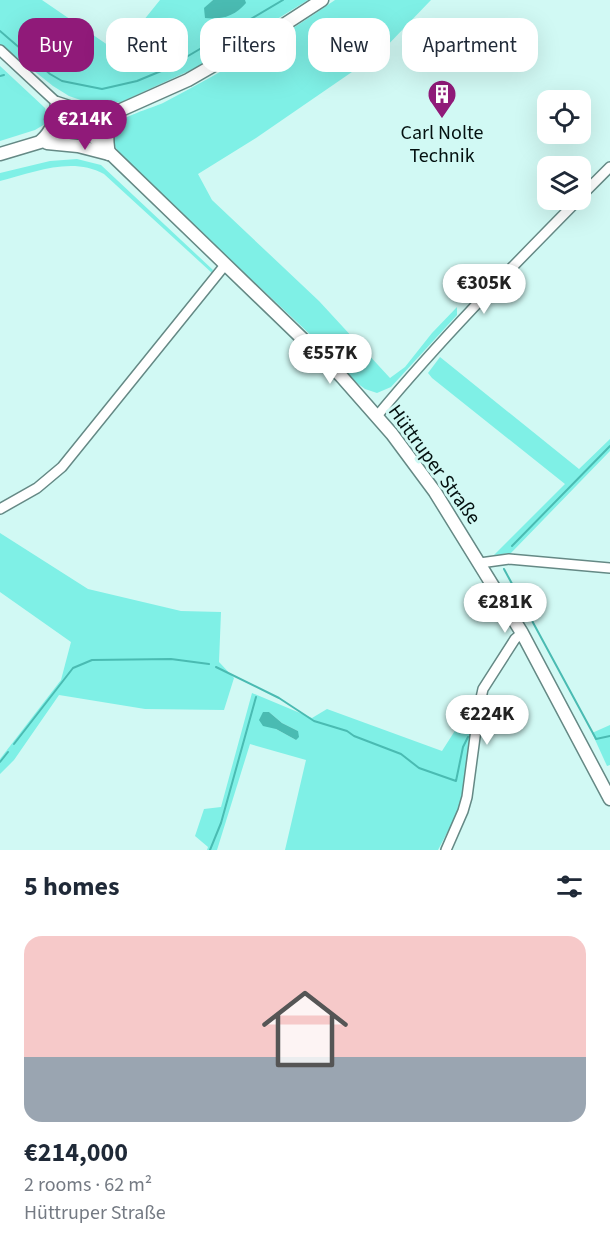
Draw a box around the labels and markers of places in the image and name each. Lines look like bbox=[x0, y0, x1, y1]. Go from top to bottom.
building icon: Carl Nolte Technik bbox=[426, 78, 458, 120]
pin: €214K bbox=[43, 100, 127, 151]
place label: Carl Nolte Technik bbox=[401, 119, 483, 170]
pin: €305K bbox=[442, 264, 526, 315]
pin: €557K bbox=[288, 334, 372, 385]
pin: €281K bbox=[463, 583, 547, 634]
pin: €224K bbox=[445, 695, 529, 746]

